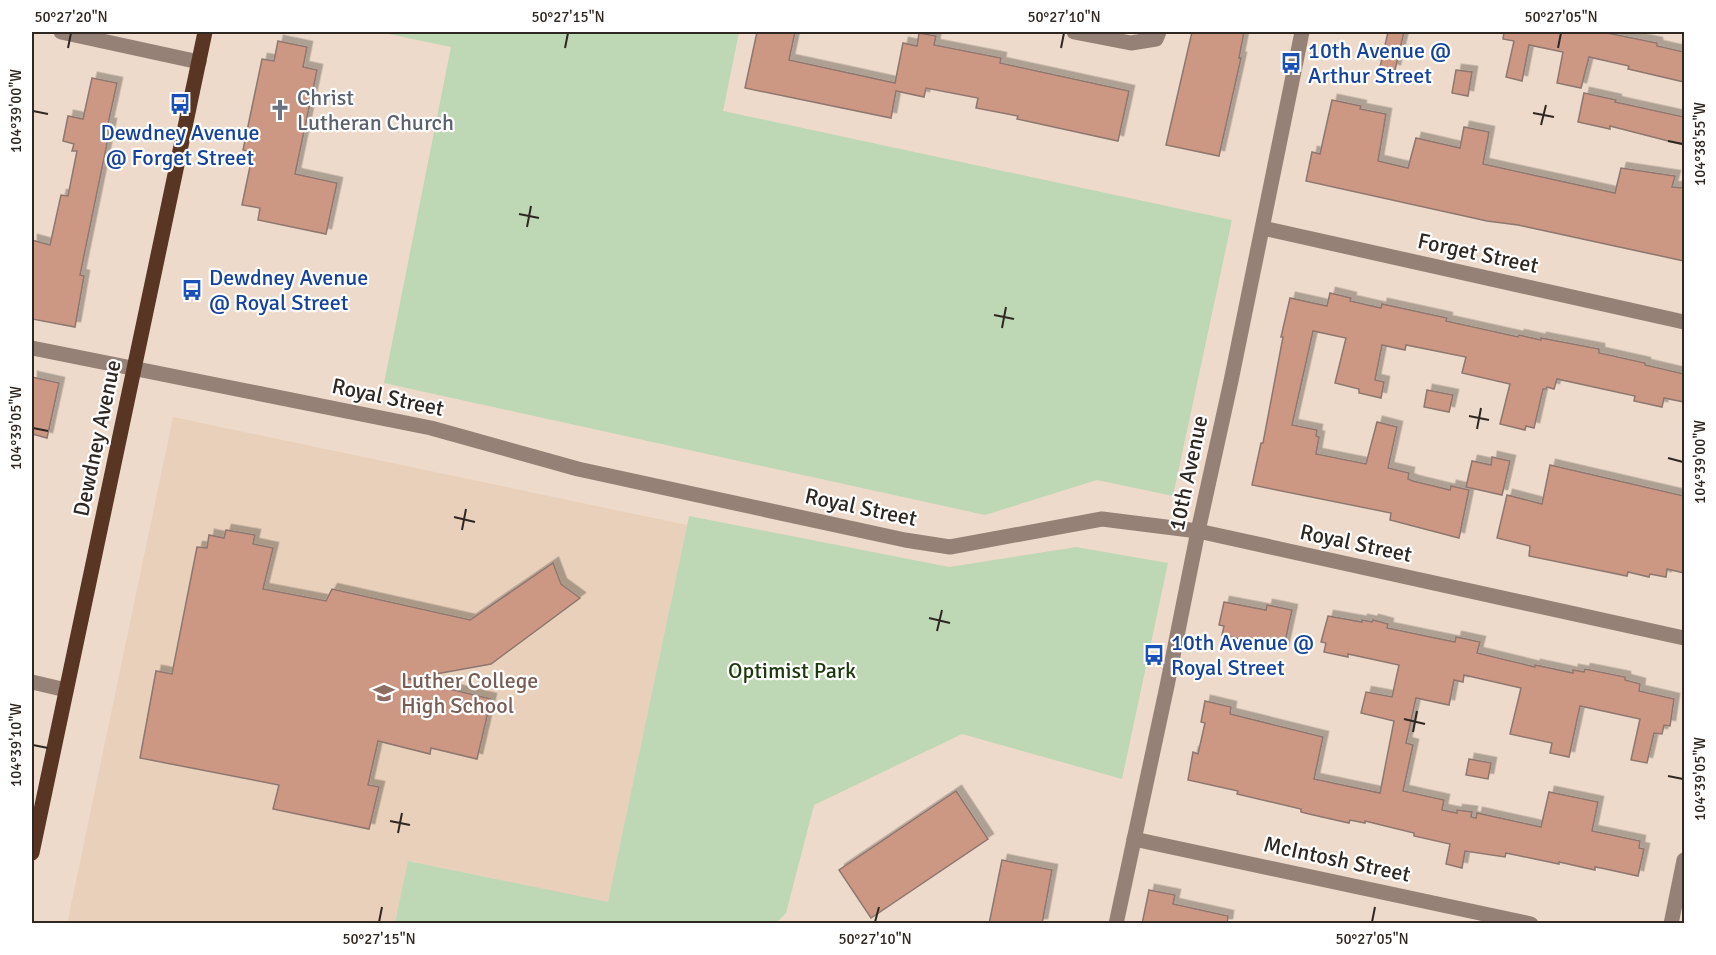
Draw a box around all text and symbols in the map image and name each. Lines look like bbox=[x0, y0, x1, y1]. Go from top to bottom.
text: 50°27'20"N bbox=[34, 8, 108, 26]
text: 50°27'15"N bbox=[531, 8, 605, 26]
text: 50°27'10"N bbox=[1027, 8, 1101, 26]
text: 50°27'05"N bbox=[1524, 8, 1598, 26]
place label: 10th Avenue @ Arthur Street bbox=[1308, 37, 1451, 89]
bus stop icon: 10th Avenue @ Arthur Street bbox=[1279, 51, 1303, 75]
text: 104°39'00"W bbox=[7, 69, 25, 153]
place label: Christ Lutheran Church bbox=[297, 84, 454, 136]
bus stop icon: Dewdney Avenue @ Forget Street bbox=[168, 92, 192, 116]
church icon: Christ Lutheran Church bbox=[268, 98, 292, 122]
text: 104°38'55"W bbox=[1691, 102, 1709, 186]
place label: Dewdney Avenue @ Forget Street bbox=[100, 119, 260, 171]
street label: Forget Street bbox=[1415, 227, 1541, 279]
place label: Dewdney Avenue @ Royal Street bbox=[209, 264, 368, 316]
bus stop icon: Dewdney Avenue @ Royal Street bbox=[180, 278, 204, 302]
street label: Dewdney Avenue bbox=[67, 357, 127, 519]
street label: Royal Street bbox=[330, 372, 447, 422]
text: 104°39'05"W bbox=[7, 386, 25, 470]
street label: 10th Avenue bbox=[1163, 413, 1213, 533]
text: 104°39'00"W bbox=[1691, 420, 1709, 504]
street label: Royal Street bbox=[803, 482, 920, 532]
street label: Royal Street bbox=[1298, 518, 1415, 568]
place label: 10th Avenue @ Royal Street bbox=[1171, 629, 1314, 681]
bus stop icon: 10th Avenue @ Royal Street bbox=[1142, 643, 1166, 667]
park label: Optimist Park bbox=[728, 657, 856, 684]
place label: Luther College High School bbox=[401, 667, 538, 719]
school or university icon: Luther College High School bbox=[372, 681, 396, 705]
text: 104°39'10"W bbox=[7, 703, 25, 787]
text: 104°39'05"W bbox=[1691, 737, 1709, 821]
street label: McIntosh Street bbox=[1261, 830, 1413, 888]
text: 50°27'15"N bbox=[342, 930, 416, 948]
text: 50°27'10"N bbox=[838, 930, 912, 948]
text: 50°27'05"N bbox=[1335, 930, 1409, 948]

